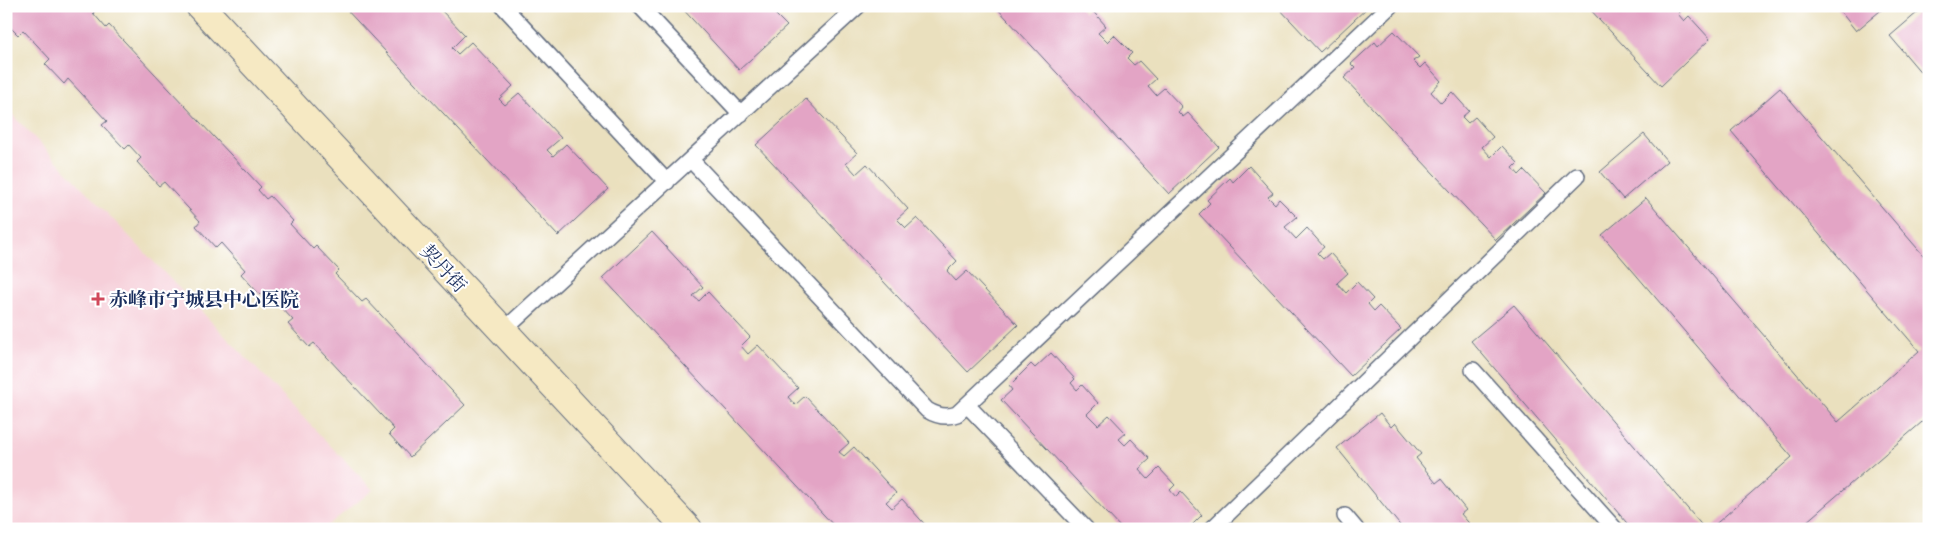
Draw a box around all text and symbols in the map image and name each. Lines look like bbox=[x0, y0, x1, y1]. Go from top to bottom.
street label: 契丹街 bbox=[416, 241, 470, 297]
place label: 赤峰市宁城县中心医院 bbox=[109, 289, 299, 311]
marker: 赤峰市宁城县中心医院 bbox=[91, 292, 105, 306]

